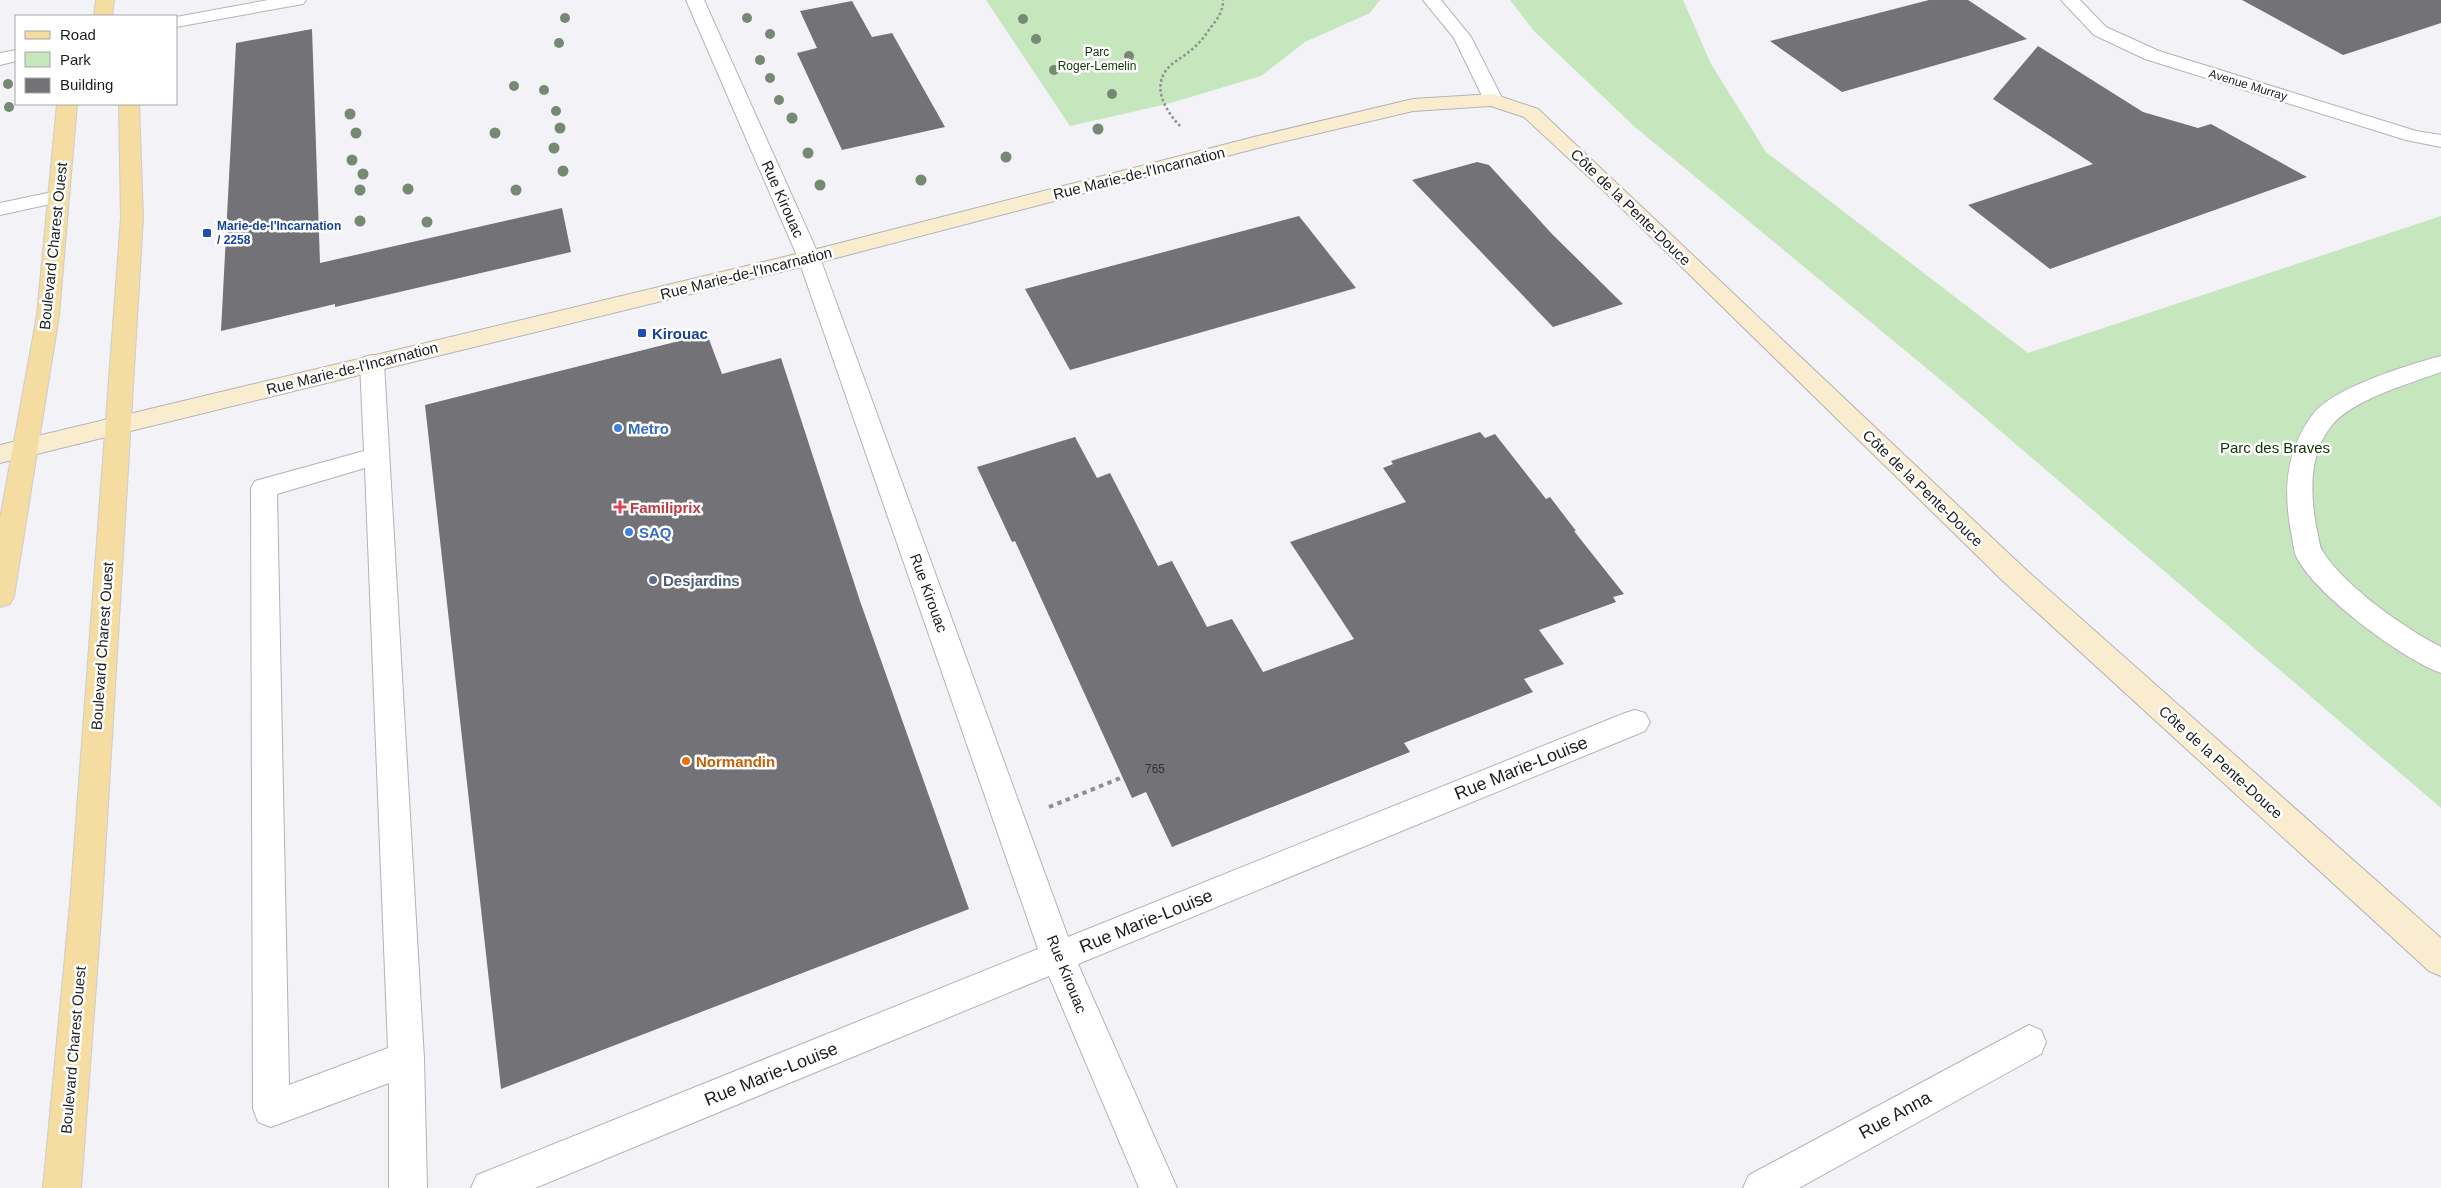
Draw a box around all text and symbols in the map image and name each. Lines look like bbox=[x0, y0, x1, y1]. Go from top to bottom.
legend bbox=[15, 15, 178, 105]
text: Road bbox=[60, 26, 96, 43]
park label: Parc Roger-Lemelin bbox=[1058, 45, 1136, 73]
text: Park bbox=[60, 51, 91, 68]
street label: Avenue Murray bbox=[2207, 66, 2289, 104]
text: Building bbox=[60, 76, 113, 93]
street label: Rue Marie-de-l'Incarnation bbox=[1051, 143, 1227, 203]
street label: Côte de la Pente-Douce bbox=[1568, 145, 1694, 269]
street label: Rue Kirouac bbox=[758, 158, 808, 241]
street label: Boulevard Charest Ouest bbox=[36, 161, 70, 331]
place label: Marie-de-l'Incarnation / 2258 bbox=[217, 219, 341, 247]
marker: Marie-de-l'Incarnation / 2258 bbox=[201, 227, 213, 239]
street label: Rue Marie-de-l'Incarnation bbox=[658, 243, 834, 303]
place label: Kirouac bbox=[652, 325, 708, 342]
marker: Kirouac bbox=[636, 327, 648, 339]
street label: Rue Marie-de-l'Incarnation bbox=[264, 338, 440, 398]
place label: Metro bbox=[628, 420, 669, 437]
marker: Metro bbox=[612, 422, 624, 434]
street label: Côte de la Pente-Douce bbox=[1860, 426, 1986, 550]
park label: Parc des Braves bbox=[2220, 439, 2330, 456]
place label: Familiprix bbox=[630, 499, 702, 516]
marker: Familiprix bbox=[614, 501, 626, 513]
place label: SAQ bbox=[639, 524, 672, 541]
marker: SAQ bbox=[623, 526, 635, 538]
street label: Rue Kirouac bbox=[907, 551, 951, 635]
street label: Boulevard Charest Ouest bbox=[88, 561, 116, 731]
place label: Desjardins bbox=[663, 572, 740, 589]
marker: Desjardins bbox=[647, 574, 659, 586]
street label: Côte de la Pente-Douce bbox=[2156, 702, 2286, 822]
street label: Rue Marie-Louise bbox=[1451, 732, 1591, 804]
place label: Normandin bbox=[696, 753, 775, 770]
marker: Normandin bbox=[680, 755, 692, 767]
house number: 765 bbox=[1145, 762, 1165, 776]
street label: Rue Marie-Louise bbox=[1076, 885, 1216, 957]
street label: Rue Kirouac bbox=[1044, 933, 1091, 1016]
street label: Boulevard Charest Ouest bbox=[57, 965, 89, 1135]
street label: Rue Marie-Louise bbox=[701, 1038, 841, 1110]
street label: Rue Anna bbox=[1856, 1087, 1935, 1143]

